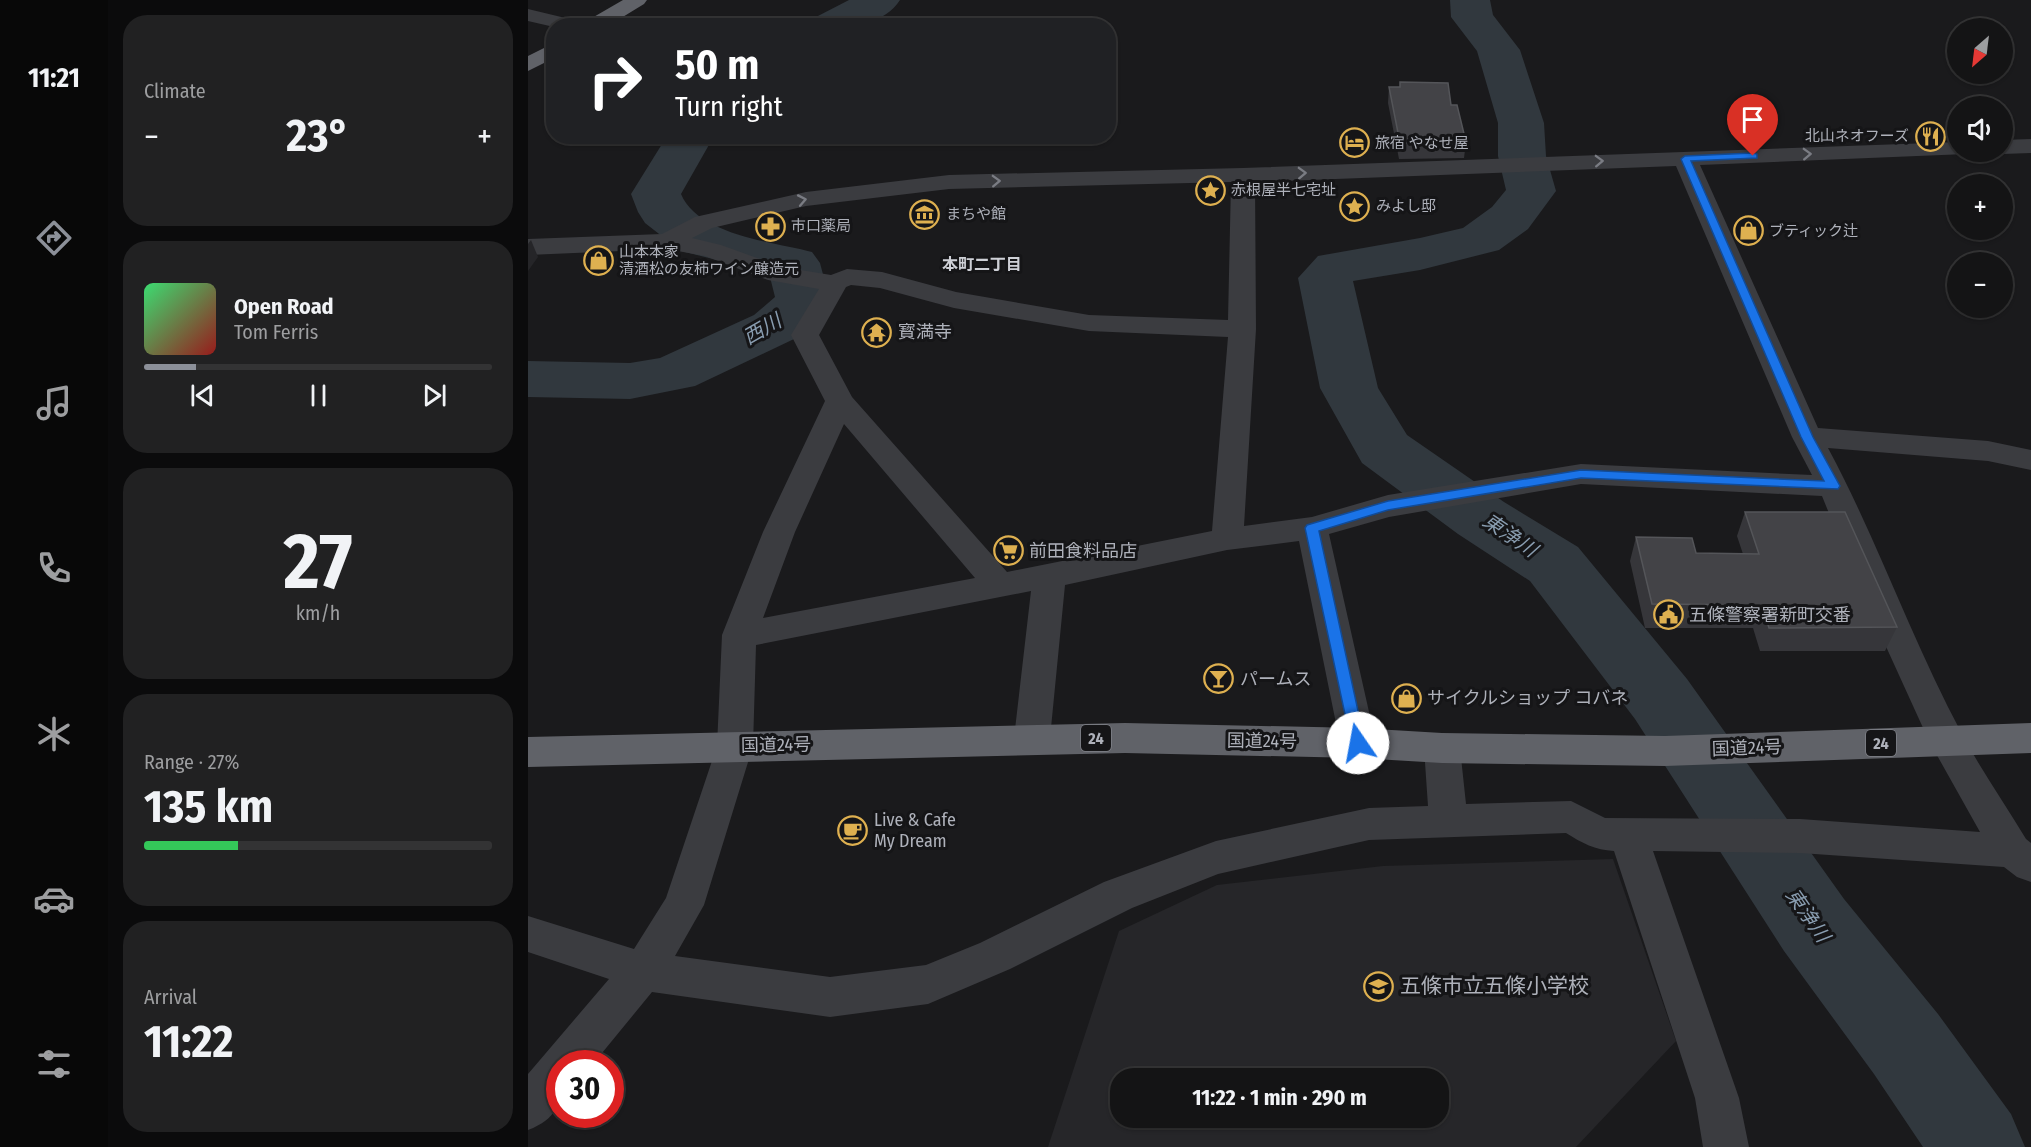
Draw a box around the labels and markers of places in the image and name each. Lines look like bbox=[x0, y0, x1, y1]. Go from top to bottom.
pin bbox=[1727, 94, 1778, 156]
restaurant icon: 北山ネオフーズ bbox=[1914, 120, 1946, 152]
hotel icon: 旅宿 やなせ屋 bbox=[1338, 127, 1370, 159]
place label: 北山ネオフーズ bbox=[1805, 127, 1909, 145]
place label: 旅宿 やなせ屋 bbox=[1375, 134, 1469, 152]
place icon: 赤根屋半七宅址 bbox=[1194, 174, 1226, 206]
place label: 赤根屋半七宅址 bbox=[1231, 181, 1336, 199]
place icon: みよし邸 bbox=[1339, 190, 1371, 222]
place label: みよし邸 bbox=[1376, 197, 1436, 215]
museum icon: まちや館 bbox=[909, 198, 941, 230]
place label: まちや館 bbox=[946, 205, 1006, 223]
pharmacy icon: 市口薬局 bbox=[754, 210, 786, 242]
shop icon: ブティック辻 bbox=[1732, 215, 1764, 247]
place label: 市口薬局 bbox=[791, 217, 851, 235]
place label: ブティック辻 bbox=[1769, 222, 1858, 240]
place label: 山本本家 清酒松の友柿ワイン醸造元 bbox=[619, 243, 799, 278]
shop icon: 山本本家 清酒松の友柿ワイン醸造元 bbox=[582, 245, 614, 277]
temple icon: 寳満寺 bbox=[861, 316, 893, 348]
place label: 寳満寺 bbox=[898, 321, 952, 343]
supermarket icon: 前田食料品店 bbox=[992, 535, 1024, 567]
place label: 前田食料品店 bbox=[1029, 540, 1137, 562]
public building icon: 五條警察署新町交番 bbox=[1652, 599, 1684, 631]
place label: 五條警察署新町交番 bbox=[1689, 604, 1851, 626]
bar icon: パームス bbox=[1203, 663, 1235, 695]
place label: パームス bbox=[1240, 668, 1311, 690]
shop icon: サイクルショップ コバネ bbox=[1390, 682, 1422, 714]
place label: サイクルショップ コバネ bbox=[1427, 687, 1628, 709]
place label: Live & Cafe My Dream bbox=[874, 809, 956, 852]
cafe icon: Live & Cafe My Dream bbox=[837, 814, 869, 846]
school or university icon: 五條市立五條小学校 bbox=[1363, 970, 1395, 1002]
place label: 五條市立五條小学校 bbox=[1400, 973, 1589, 999]

